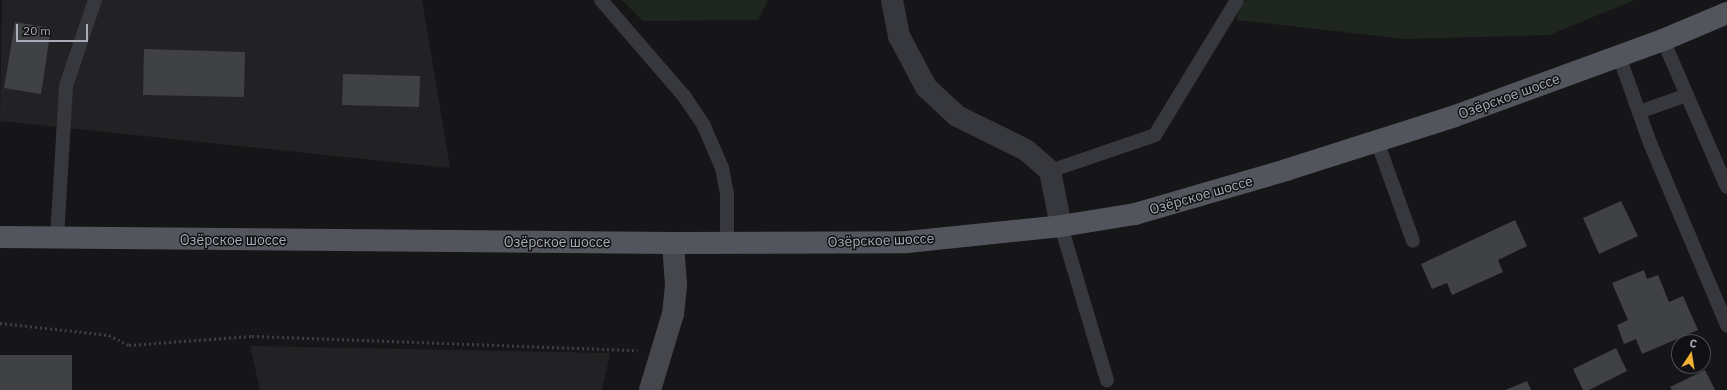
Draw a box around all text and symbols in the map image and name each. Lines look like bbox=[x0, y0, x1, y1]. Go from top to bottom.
scale bar bbox=[18, 16, 90, 42]
text: 20 m bbox=[23, 23, 51, 38]
street label: Озёрское шоссе bbox=[1456, 70, 1562, 122]
street label: Озёрское шоссе bbox=[1147, 172, 1255, 218]
street label: Озёрское шоссе bbox=[827, 230, 935, 250]
street label: Озёрское шоссе bbox=[180, 232, 286, 248]
street label: Озёрское шоссе bbox=[504, 234, 610, 250]
north arrow bbox=[1671, 334, 1711, 374]
text: С bbox=[1688, 336, 1698, 351]

